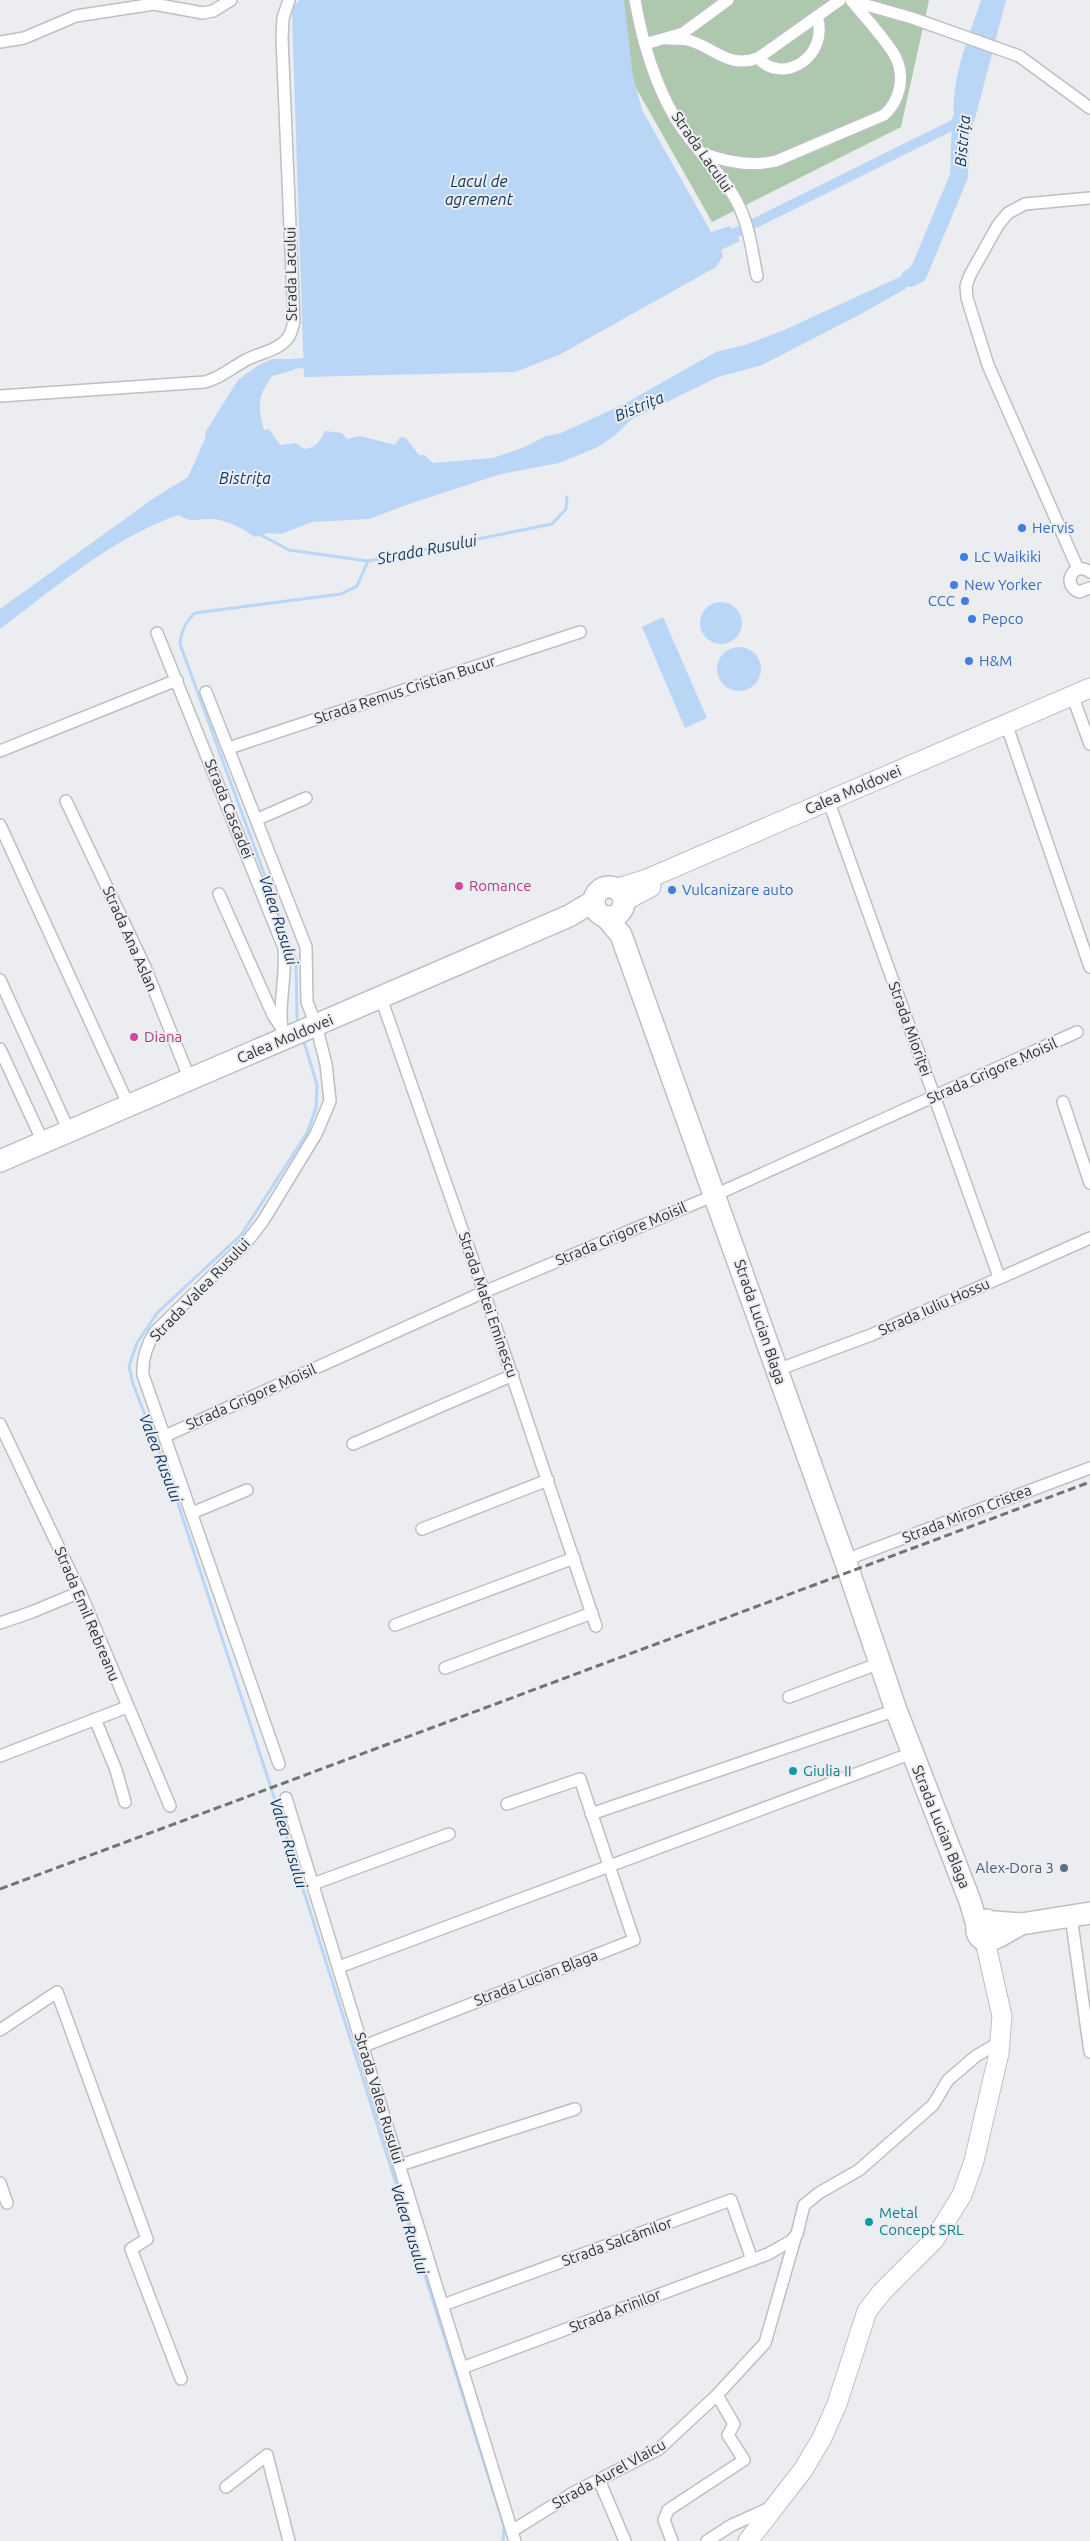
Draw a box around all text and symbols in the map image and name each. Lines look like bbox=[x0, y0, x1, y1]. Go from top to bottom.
street label: Strada Lacului bbox=[668, 108, 736, 195]
water label: Bistrița bbox=[951, 114, 973, 168]
water label: Lacul de agrement bbox=[445, 172, 514, 208]
street label: Strada Lacului bbox=[281, 227, 300, 321]
water label: Bistrița bbox=[612, 387, 667, 424]
water label: Bistrița bbox=[219, 469, 271, 487]
place label: Hervis bbox=[1032, 519, 1074, 536]
marker: Hervis bbox=[1016, 522, 1028, 534]
water label: Strada Rusului bbox=[375, 530, 479, 568]
place label: LC Waikiki bbox=[974, 548, 1041, 565]
marker: LC Waikiki bbox=[958, 551, 970, 563]
place label: New Yorker bbox=[964, 576, 1042, 593]
marker: New Yorker bbox=[948, 579, 960, 591]
place label: CCC bbox=[928, 592, 955, 609]
marker: CCC bbox=[959, 595, 971, 607]
place label: Pepco bbox=[982, 610, 1023, 627]
marker: Pepco bbox=[966, 613, 978, 625]
street label: Strada Remus Cristian Bucur bbox=[312, 652, 498, 727]
place label: H&M bbox=[979, 652, 1012, 669]
marker: H&M bbox=[963, 655, 975, 667]
street label: Strada Cascadei bbox=[202, 757, 257, 861]
street label: Calea Moldovei bbox=[802, 762, 903, 817]
water label: Valea Rusului bbox=[256, 873, 302, 968]
place label: Romance bbox=[469, 877, 532, 894]
marker: Romance bbox=[453, 880, 465, 892]
place label: Vulcanizare auto bbox=[682, 881, 794, 898]
street label: Strada Ana Aslan bbox=[100, 884, 161, 994]
marker: Vulcanizare auto bbox=[666, 884, 678, 896]
street label: Strada Mioriței bbox=[885, 979, 935, 1079]
street label: Calea Moldovei bbox=[234, 1011, 335, 1066]
place label: Diana bbox=[144, 1028, 182, 1045]
marker: Diana bbox=[128, 1031, 140, 1043]
street label: Strada Grigore Moisil bbox=[924, 1034, 1060, 1107]
street label: Strada Grigore Moisil bbox=[553, 1198, 689, 1269]
street label: Strada Matei Eminescu bbox=[456, 1230, 521, 1380]
street label: Strada Valea Rusului bbox=[146, 1235, 253, 1345]
street label: Strada Lucian Blaga bbox=[731, 1257, 790, 1387]
street label: Strada Iuliu Hossu bbox=[876, 1274, 992, 1339]
street label: Strada Grigore Moisil bbox=[183, 1360, 319, 1433]
water label: Valea Rusului bbox=[136, 1411, 187, 1506]
street label: Strada Miron Cristea bbox=[900, 1481, 1034, 1546]
street label: Strada Emil Rebreanu bbox=[51, 1544, 124, 1684]
place label: Giulia II bbox=[803, 1762, 852, 1779]
street label: Strada Lucian Blaga bbox=[909, 1763, 974, 1891]
marker: Giulia II bbox=[787, 1765, 799, 1777]
water label: Valea Rusului bbox=[267, 1796, 312, 1891]
place label: Alex-Dora 3 bbox=[976, 1859, 1054, 1876]
marker: Alex-Dora 3 bbox=[1058, 1862, 1070, 1874]
street label: Strada Lucian Blaga bbox=[472, 1946, 600, 2009]
street label: Strada Valea Rusului bbox=[351, 2030, 408, 2166]
water label: Valea Rusului bbox=[388, 2182, 433, 2277]
place label: Metal Concept SRL bbox=[879, 2204, 964, 2238]
street label: Strada Salcâmilor bbox=[559, 2214, 675, 2269]
marker: Metal Concept SRL bbox=[863, 2216, 875, 2228]
street label: Strada Arinilor bbox=[567, 2285, 663, 2336]
street label: Strada Aurel Vlaicu bbox=[549, 2435, 668, 2512]

